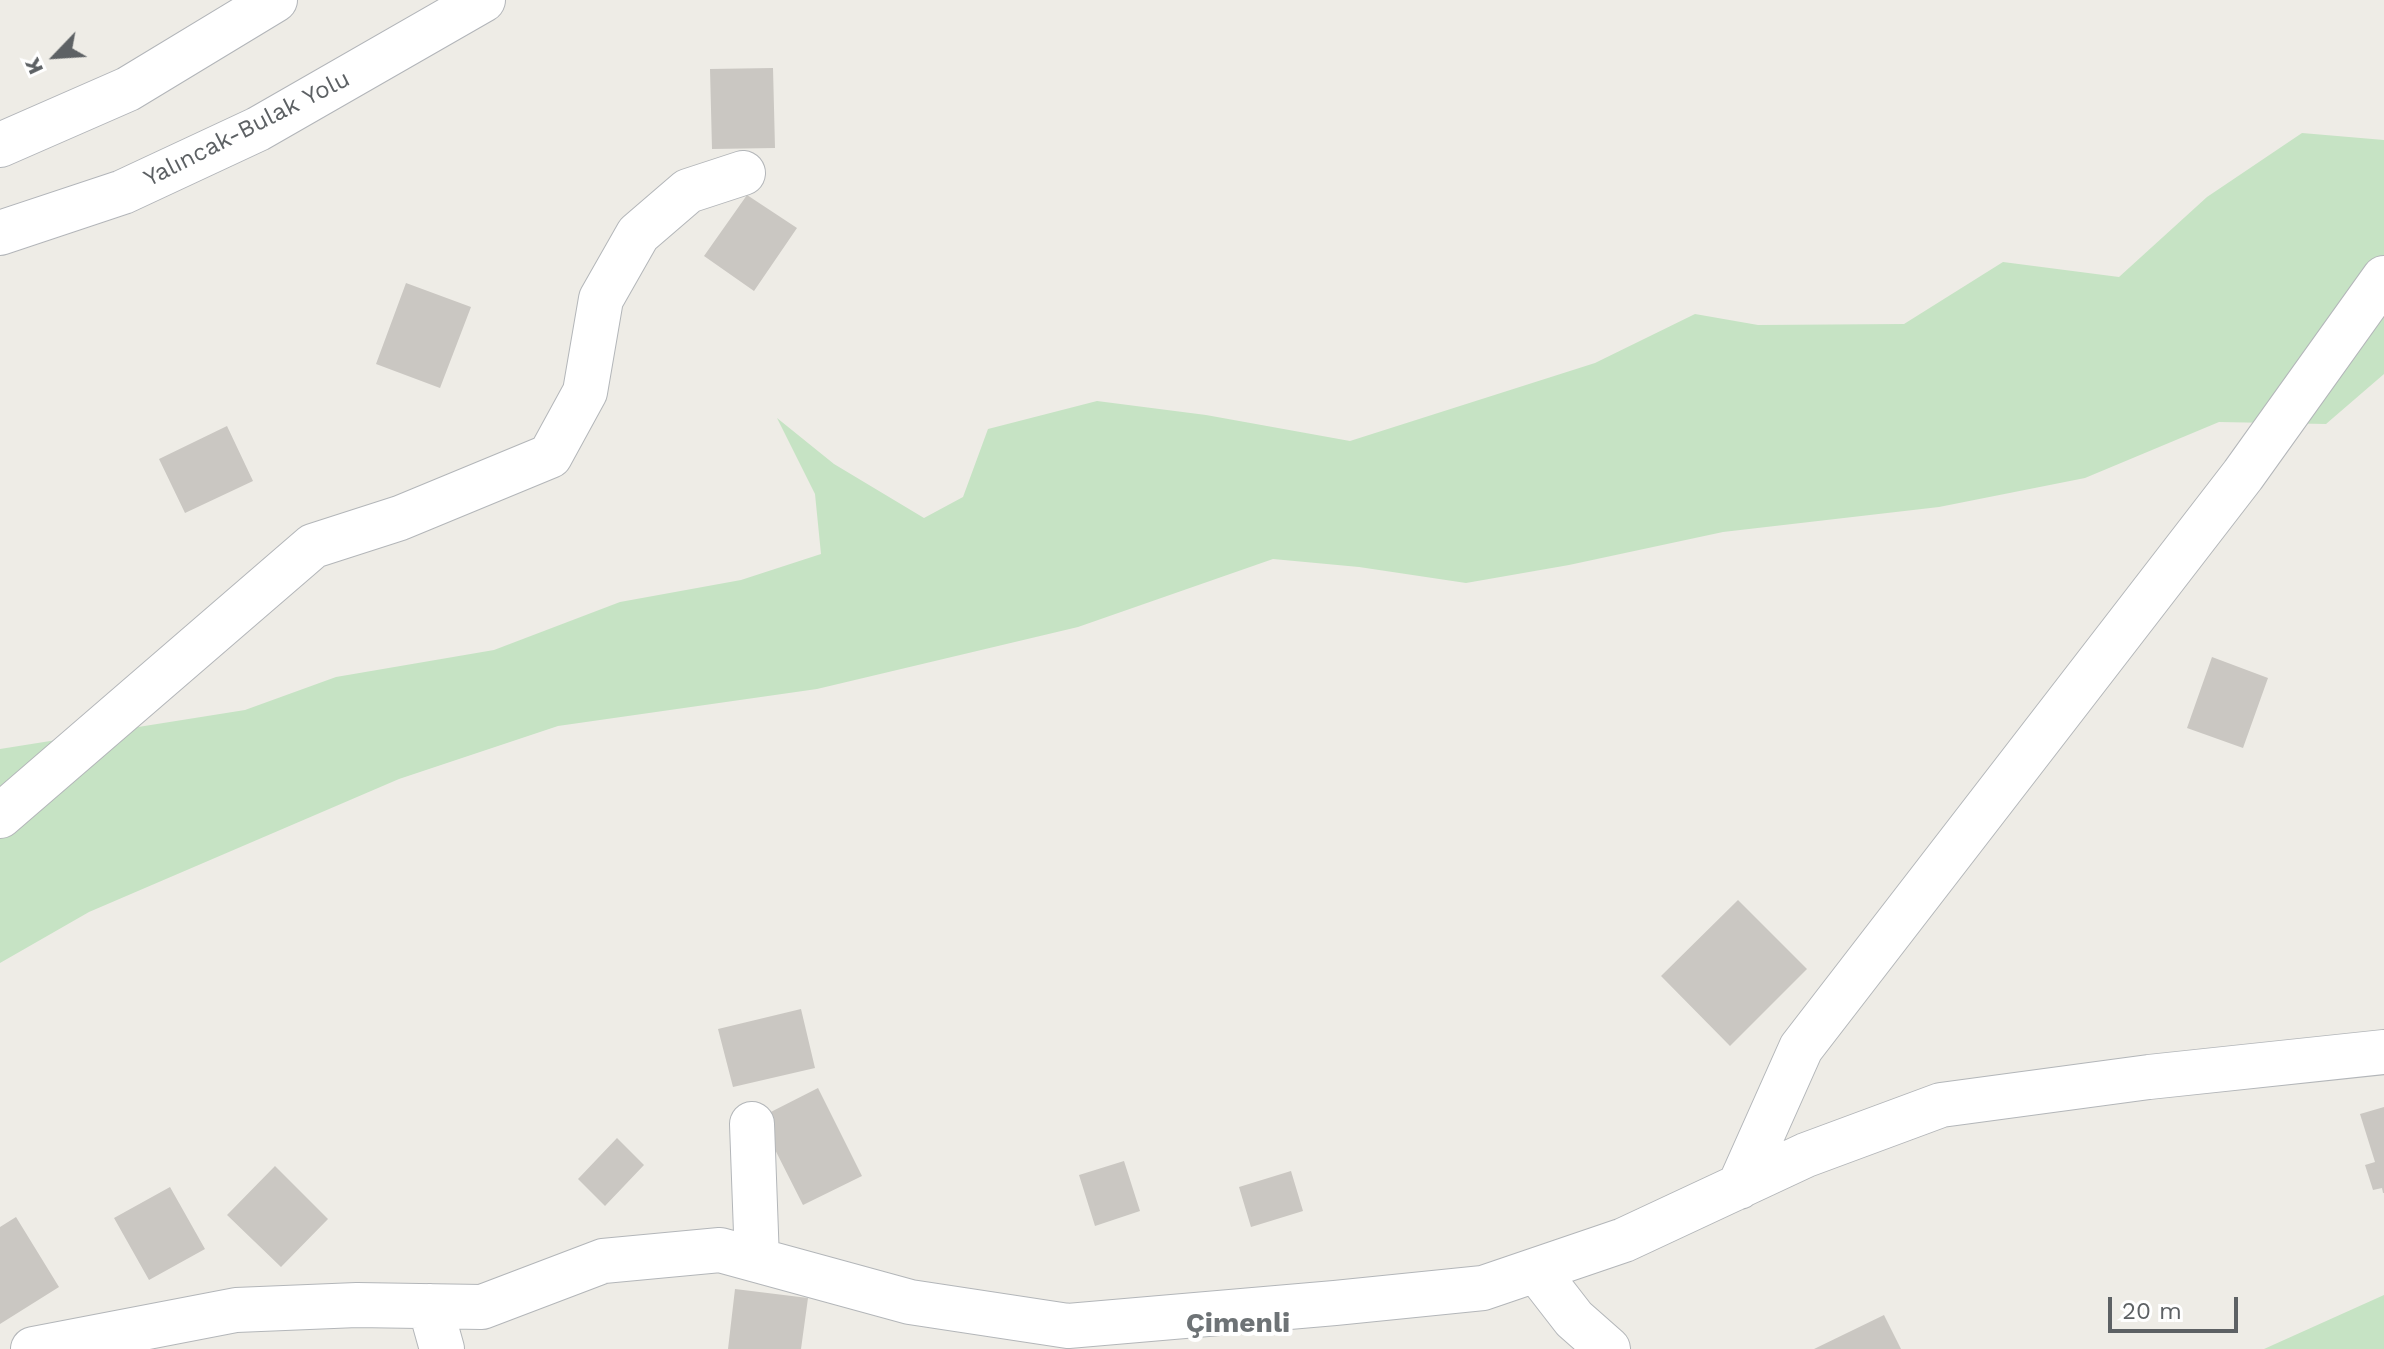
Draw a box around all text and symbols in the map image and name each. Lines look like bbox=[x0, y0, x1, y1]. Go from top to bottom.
north arrow bbox=[16, 16, 96, 96]
text: K bbox=[19, 54, 48, 79]
street label: Yalıncak-Bulak Yolu bbox=[139, 65, 355, 193]
scale bar bbox=[2112, 1281, 2242, 1331]
text: 20 m bbox=[2122, 1297, 2182, 1325]
district label: Çimenli bbox=[1186, 1307, 1290, 1341]

